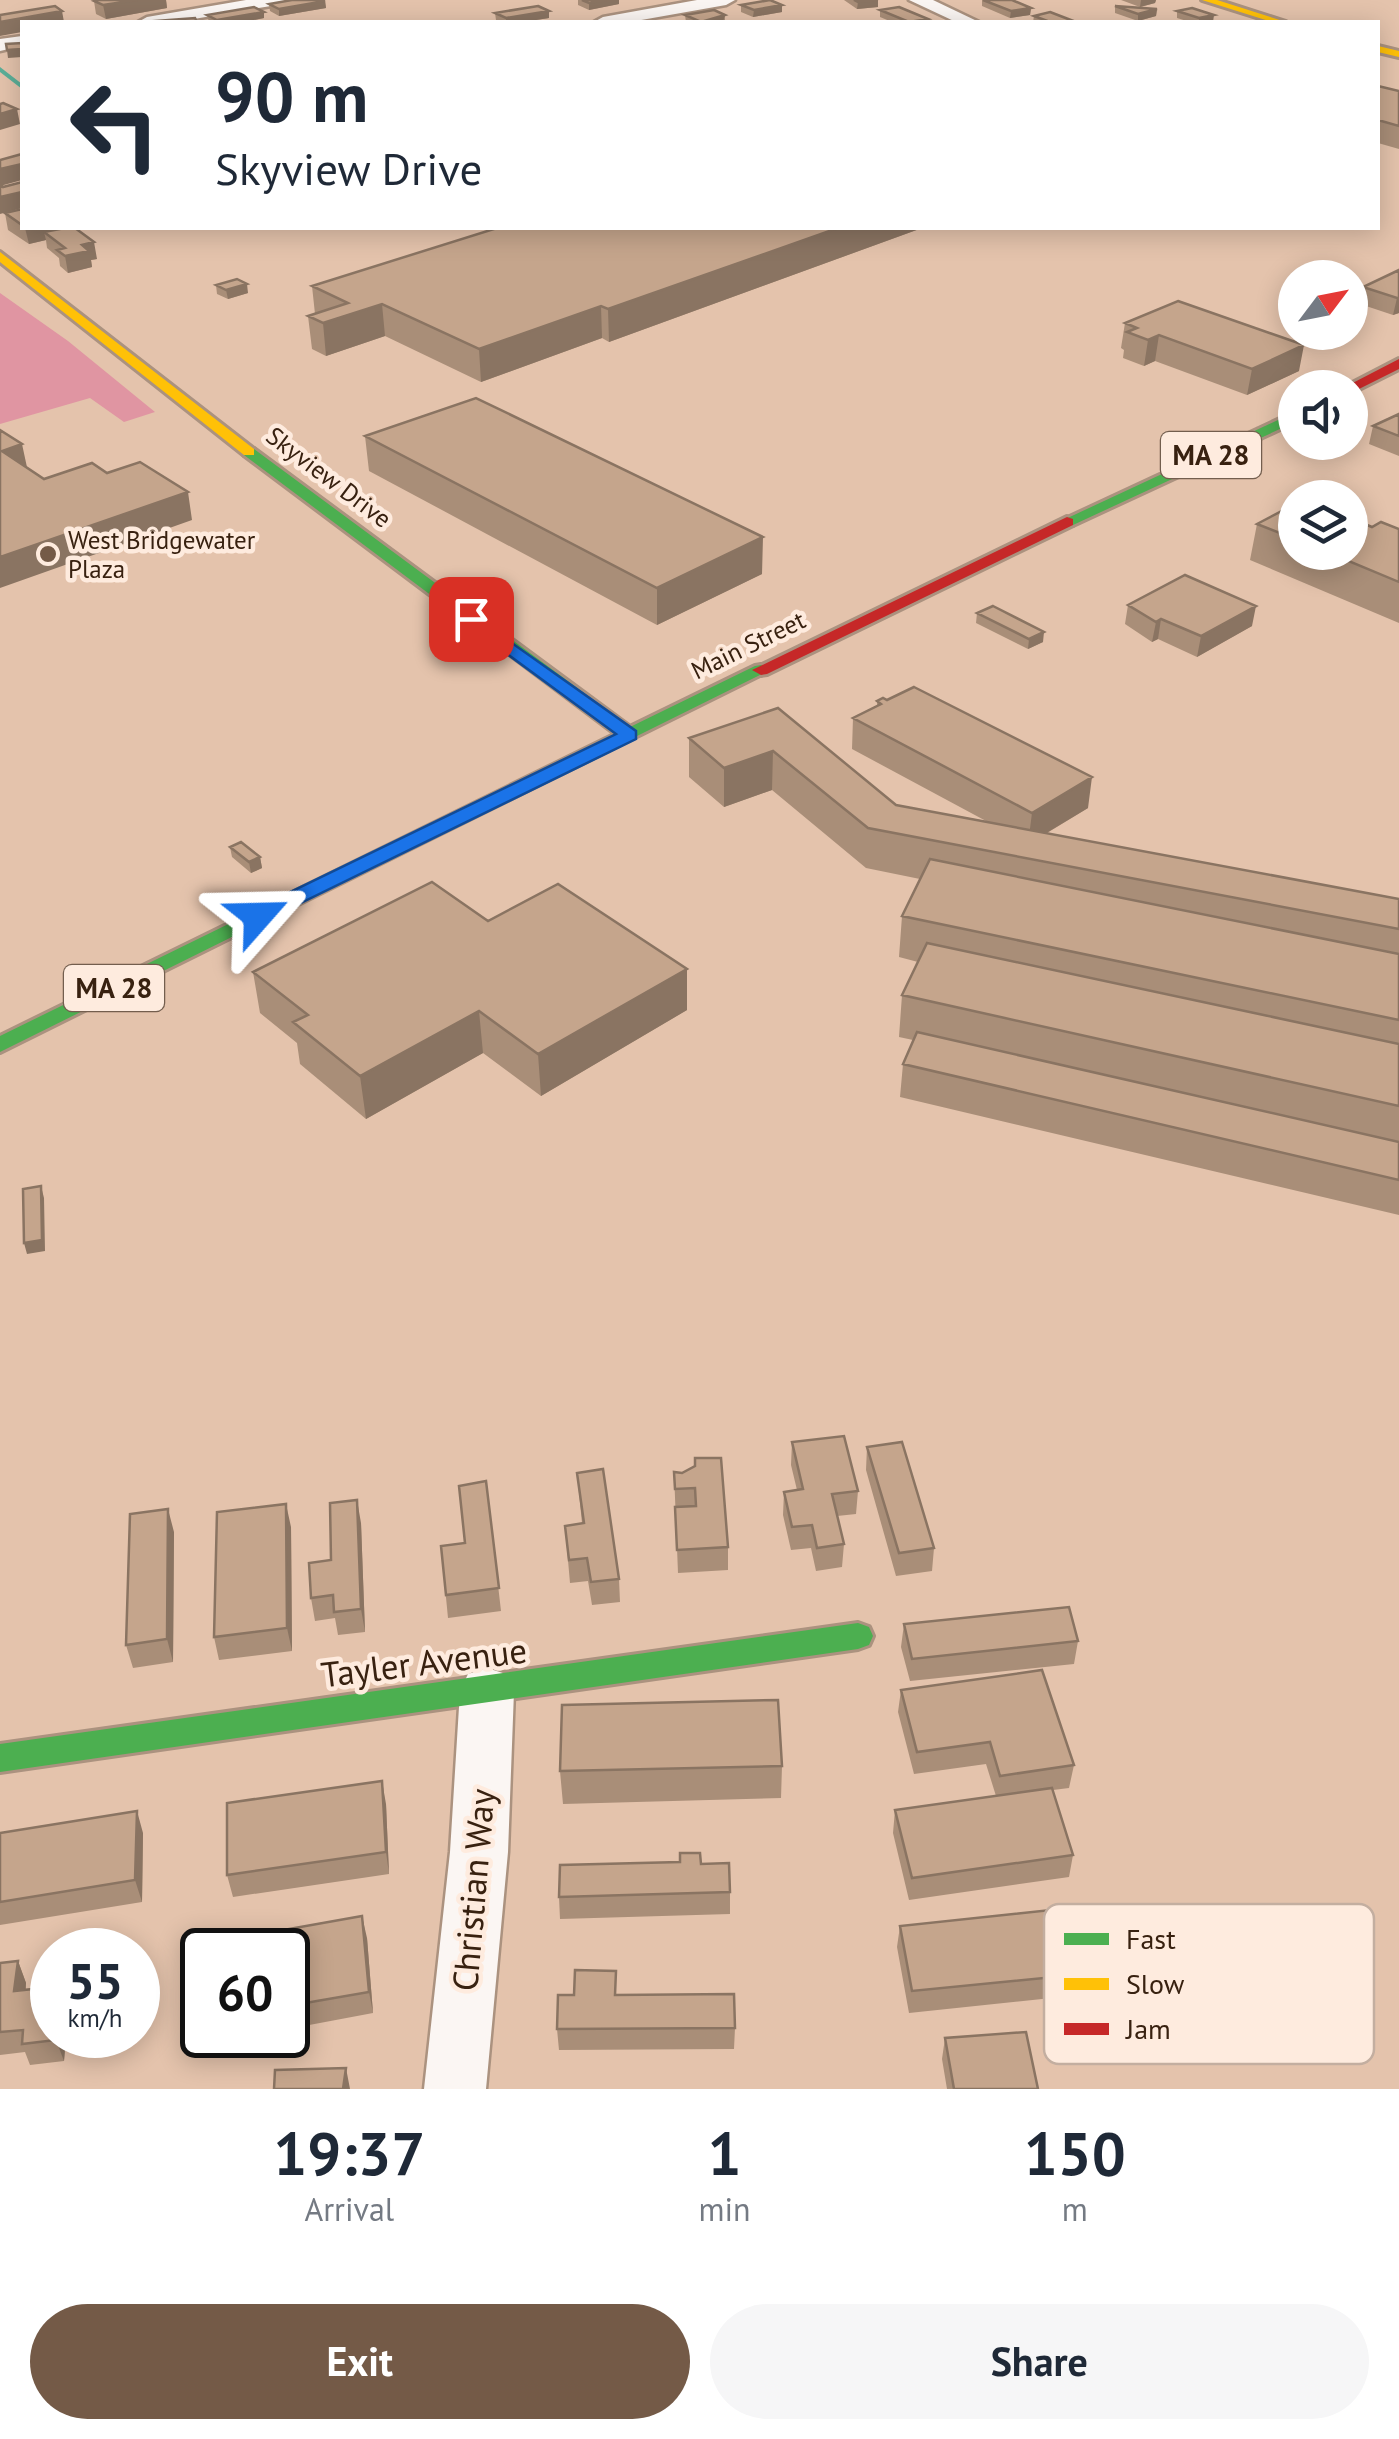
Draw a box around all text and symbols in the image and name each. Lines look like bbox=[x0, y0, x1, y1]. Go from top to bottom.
text: 90 m bbox=[215, 51, 368, 141]
icon: left bbox=[50, 60, 180, 190]
text: Skyview Drive bbox=[215, 139, 482, 197]
north arrow bbox=[1278, 260, 1368, 350]
map controls bbox=[1278, 260, 1368, 570]
button: sound bbox=[1278, 370, 1368, 460]
street label: Skyview Drive bbox=[260, 420, 398, 534]
road number: MA 28 bbox=[1161, 432, 1261, 478]
button: layers bbox=[1278, 480, 1368, 570]
place label: West Bridgewater Plaza bbox=[68, 524, 256, 585]
marker: West Bridgewater Plaza bbox=[37, 543, 59, 565]
pin bbox=[429, 577, 514, 662]
icon: arrive bbox=[444, 592, 499, 647]
street label: Main Street bbox=[686, 603, 811, 686]
position arrow bbox=[206, 864, 310, 968]
road number: MA 28 bbox=[64, 965, 164, 1011]
street label: Tayler Avenue bbox=[318, 1627, 529, 1697]
street label: Christian Way bbox=[441, 1787, 505, 1993]
legend bbox=[1044, 1904, 1374, 2064]
text: Fast bbox=[1126, 1920, 1176, 1957]
speed limit sign: 60 bbox=[180, 1928, 310, 2058]
text: 55 bbox=[67, 1948, 123, 2013]
text: Slow bbox=[1126, 1965, 1185, 2002]
text: km/h bbox=[68, 2002, 122, 2034]
text: Jam bbox=[1125, 2010, 1171, 2047]
text: 19:37 bbox=[273, 2114, 425, 2192]
text: 1 bbox=[708, 2114, 742, 2192]
text: 150 bbox=[1024, 2114, 1126, 2192]
text: Arrival bbox=[304, 2188, 394, 2230]
text: min bbox=[699, 2188, 751, 2230]
text: m bbox=[1062, 2188, 1088, 2230]
button: Exit bbox=[30, 2304, 690, 2419]
button: Share bbox=[710, 2304, 1369, 2419]

